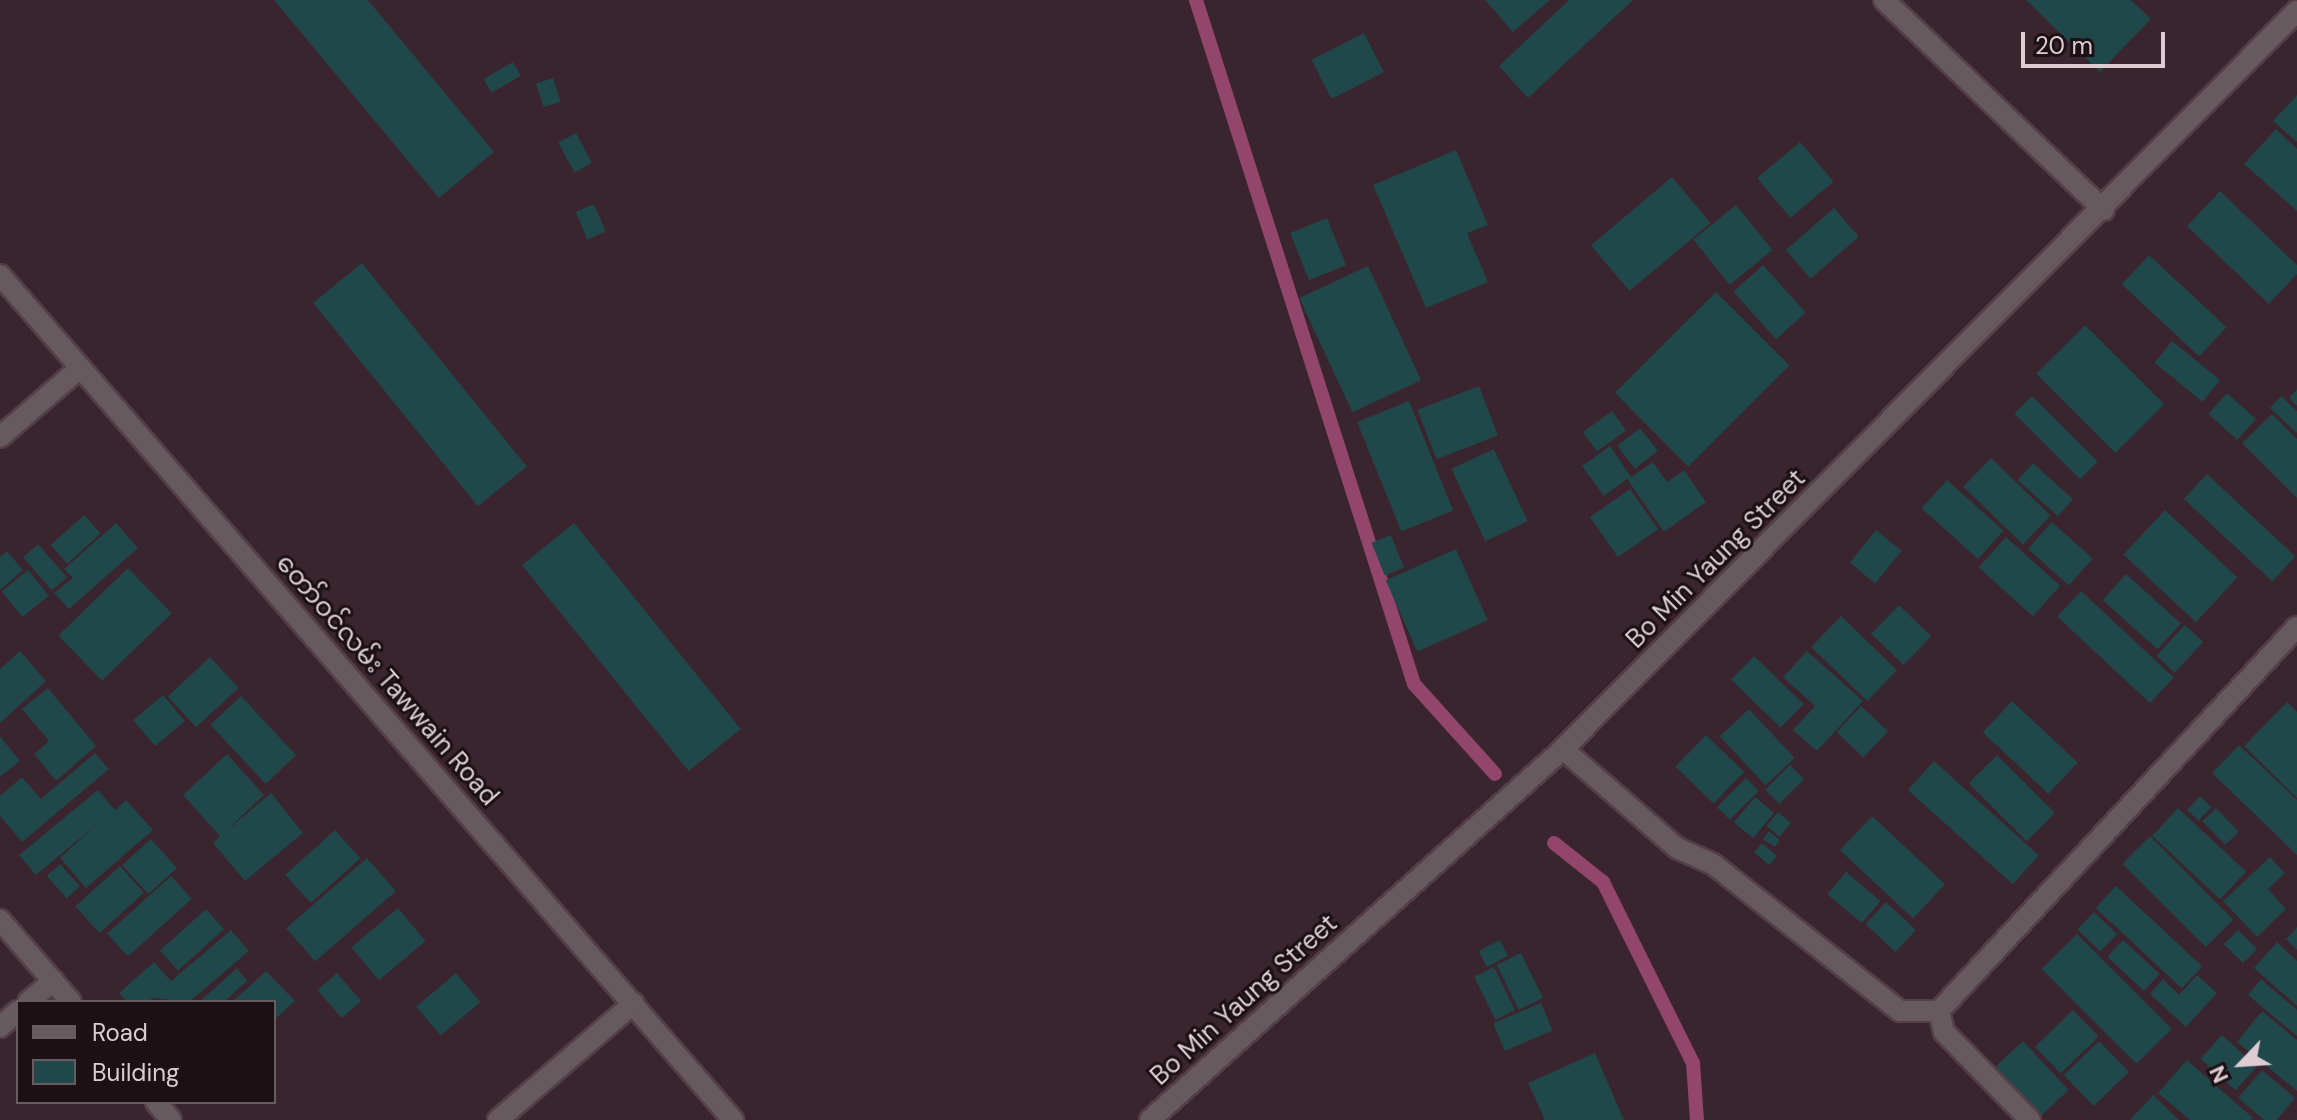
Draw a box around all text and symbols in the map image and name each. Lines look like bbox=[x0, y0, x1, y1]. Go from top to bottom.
scale bar bbox=[2025, 16, 2169, 66]
text: 20 m bbox=[2035, 30, 2093, 61]
street label: Bo Min Yaung Street bbox=[1620, 463, 1812, 655]
street label: တော်ဝင်လမ်း Tawwain Road bbox=[269, 548, 505, 812]
street label: Bo Min Yaung Street bbox=[1144, 908, 1344, 1092]
legend bbox=[16, 1000, 276, 1104]
text: Road bbox=[92, 1017, 148, 1048]
north arrow bbox=[2201, 1024, 2281, 1104]
text: Building bbox=[92, 1057, 179, 1088]
text: N bbox=[2202, 1061, 2235, 1088]

